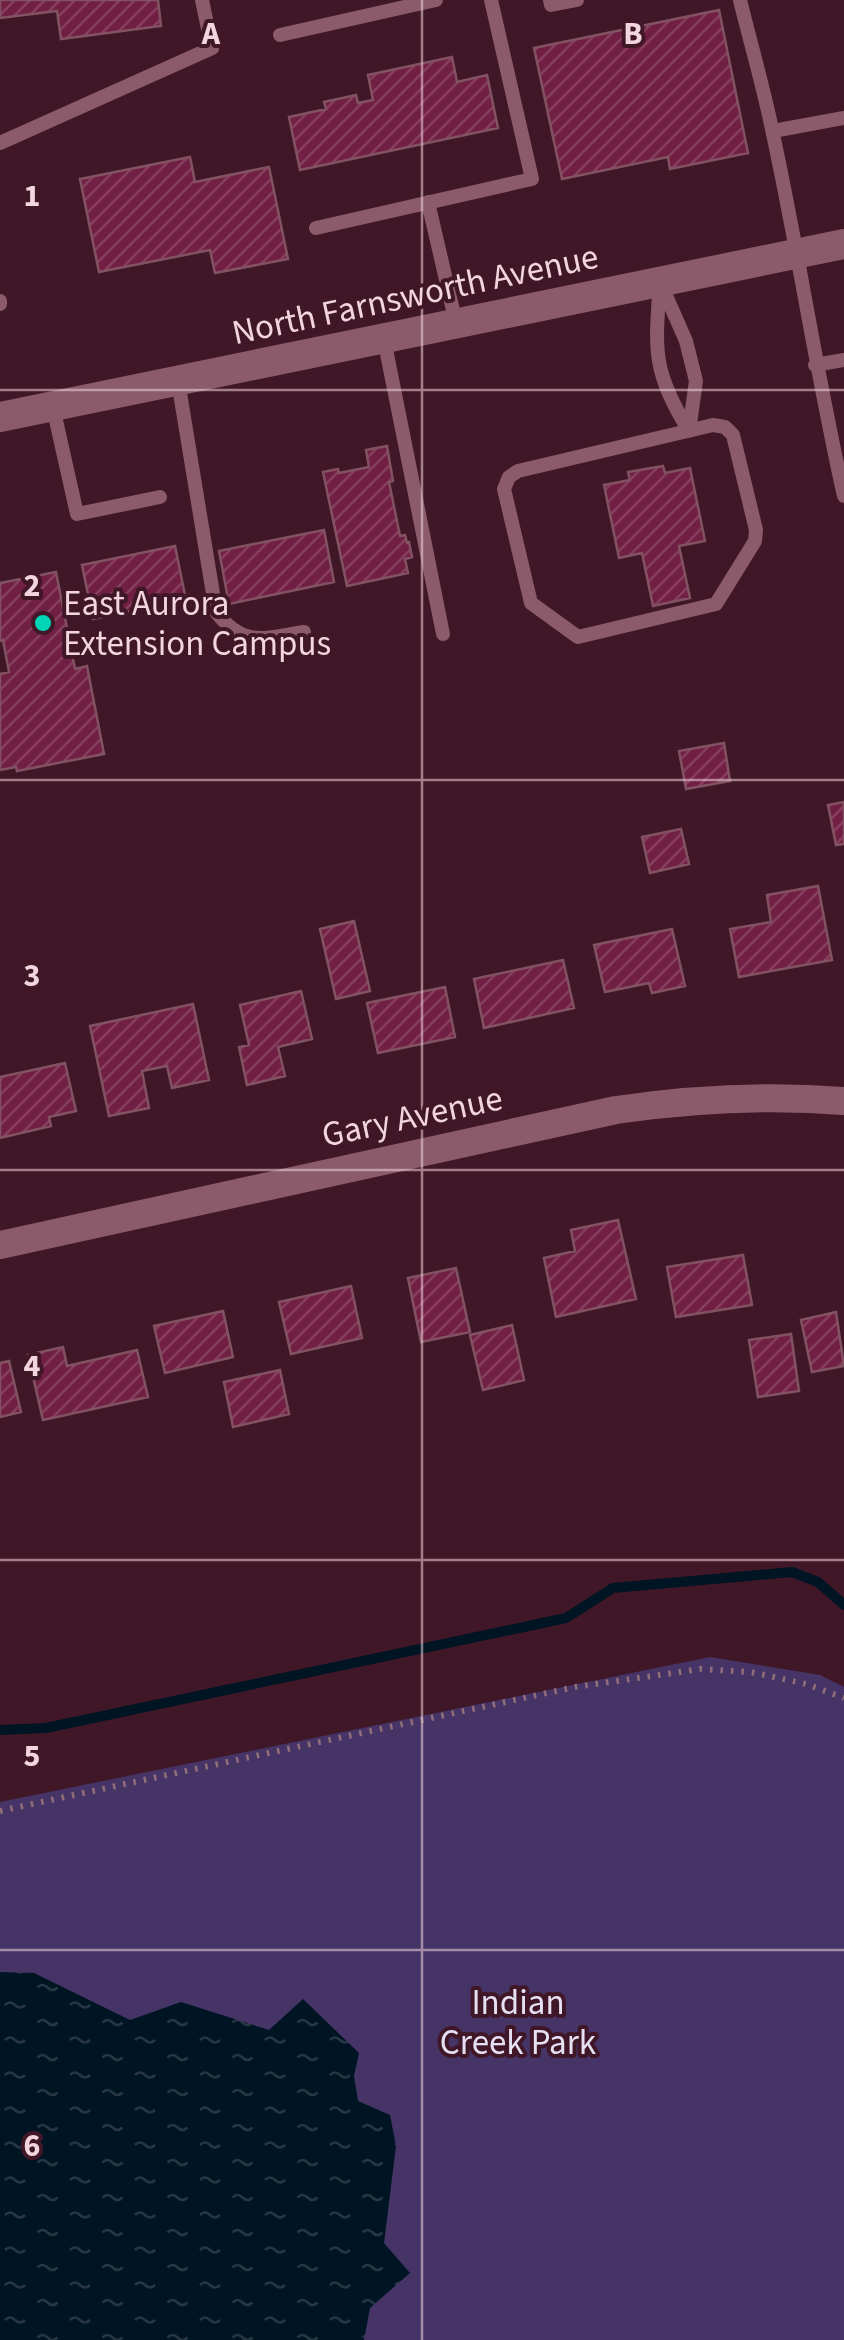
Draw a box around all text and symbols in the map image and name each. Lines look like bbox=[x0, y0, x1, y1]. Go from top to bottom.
text: A bbox=[201, 11, 221, 57]
text: B bbox=[623, 11, 643, 57]
text: 1 bbox=[24, 173, 40, 219]
street label: North Farnsworth Avenue bbox=[227, 232, 603, 358]
text: 2 bbox=[24, 563, 40, 609]
place label: East Aurora Extension Campus bbox=[63, 579, 331, 669]
marker: East Aurora Extension Campus bbox=[32, 612, 54, 634]
text: 3 bbox=[24, 953, 40, 999]
street label: Gary Avenue bbox=[317, 1073, 507, 1161]
text: 4 bbox=[24, 1343, 41, 1389]
text: 5 bbox=[24, 1733, 40, 1779]
park label: Indian Creek Park bbox=[440, 1978, 597, 2068]
text: 6 bbox=[24, 2123, 40, 2169]

